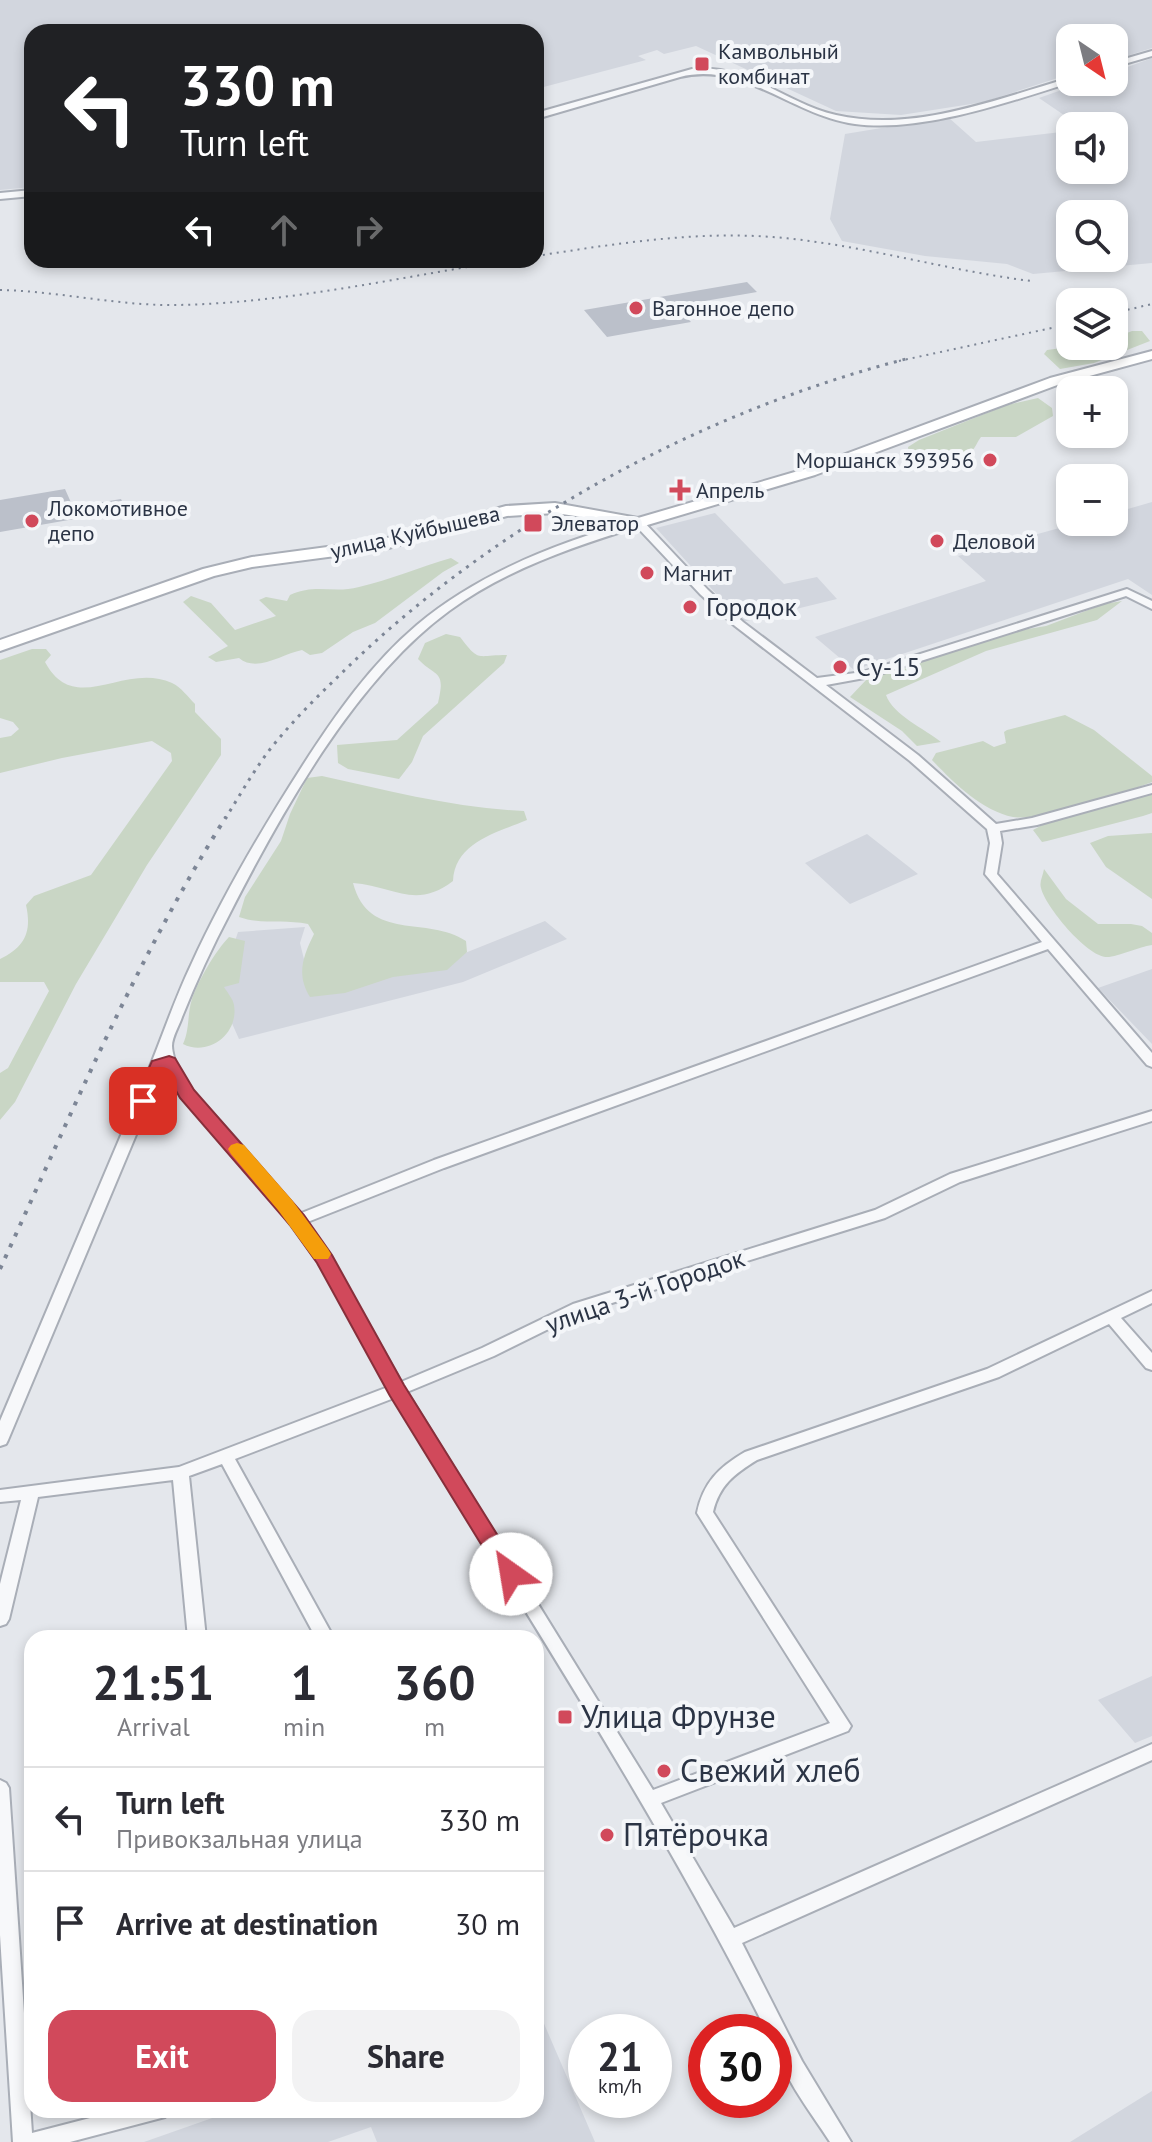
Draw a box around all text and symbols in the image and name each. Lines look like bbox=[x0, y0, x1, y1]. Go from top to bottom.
north arrow bbox=[1056, 24, 1128, 96]
map controls bbox=[1056, 24, 1128, 536]
place label: Камвольный комбинат bbox=[718, 37, 839, 90]
text: 330 m bbox=[180, 49, 335, 121]
marker: Камвольный комбинат bbox=[693, 55, 711, 73]
icon: left bbox=[48, 56, 152, 160]
button: sound bbox=[1056, 112, 1128, 184]
text: Turn left bbox=[180, 119, 309, 166]
button: search bbox=[1056, 200, 1128, 272]
icon: left bbox=[178, 208, 222, 252]
icon: ahead bbox=[262, 208, 306, 252]
icon: right bbox=[346, 208, 390, 252]
button: layers bbox=[1056, 288, 1128, 360]
place label: Вагонное депо bbox=[652, 294, 795, 322]
marker: Вагонное депо bbox=[627, 299, 645, 317]
button: + bbox=[1056, 376, 1128, 448]
place label: Моршанск 393956 bbox=[796, 446, 974, 474]
marker: Моршанск 393956 bbox=[981, 451, 999, 469]
button: − bbox=[1056, 464, 1128, 536]
place label: Апрель bbox=[696, 476, 765, 504]
marker: Апрель bbox=[671, 481, 689, 499]
place label: Локомотивное депо bbox=[47, 494, 188, 547]
street label: улица Куйбышева bbox=[328, 499, 502, 565]
place label: Элеватор bbox=[551, 509, 639, 537]
marker: Локомотивное депо bbox=[23, 512, 41, 530]
marker: Элеватор bbox=[522, 512, 544, 534]
place label: Деловой bbox=[953, 527, 1036, 555]
marker: Деловой bbox=[928, 532, 946, 550]
place label: Магнит bbox=[663, 559, 732, 587]
marker: Магнит bbox=[638, 564, 656, 582]
place label: Городок bbox=[706, 590, 797, 623]
marker: Городок bbox=[681, 598, 699, 616]
place label: Су-15 bbox=[856, 650, 921, 683]
marker: Су-15 bbox=[831, 658, 849, 676]
pin bbox=[109, 1067, 177, 1135]
icon: arrive bbox=[121, 1079, 165, 1123]
street label: улица 3-й Городок bbox=[541, 1241, 749, 1340]
position arrow bbox=[469, 1532, 553, 1616]
text: 21:51 bbox=[93, 1651, 214, 1713]
text: 1 bbox=[290, 1651, 318, 1713]
text: 360 bbox=[394, 1651, 475, 1713]
place label: Улица Фрунзе bbox=[581, 1695, 776, 1737]
marker: Улица Фрунзе bbox=[556, 1708, 574, 1726]
text: Arrival bbox=[117, 1710, 190, 1743]
text: min bbox=[283, 1710, 325, 1743]
text: m bbox=[424, 1710, 445, 1743]
place label: Свежий хлеб bbox=[680, 1749, 861, 1791]
marker: Свежий хлеб bbox=[655, 1762, 673, 1780]
text: Turn left bbox=[116, 1783, 224, 1822]
icon: left bbox=[48, 1797, 92, 1841]
text: 330 m bbox=[439, 1800, 520, 1839]
place label: Пятёрочка bbox=[623, 1813, 769, 1855]
text: Привокзальная улица bbox=[116, 1822, 363, 1855]
marker: Пятёрочка bbox=[598, 1826, 616, 1844]
icon: arrive bbox=[48, 1901, 92, 1945]
text: Arrive at destination bbox=[116, 1904, 378, 1943]
text: 30 m bbox=[455, 1904, 520, 1943]
button: Exit bbox=[48, 2010, 276, 2102]
button: Share bbox=[292, 2010, 520, 2102]
speed limit sign: 30 bbox=[688, 2014, 792, 2118]
text: 21 bbox=[597, 2030, 643, 2082]
text: km/h bbox=[598, 2073, 642, 2099]

